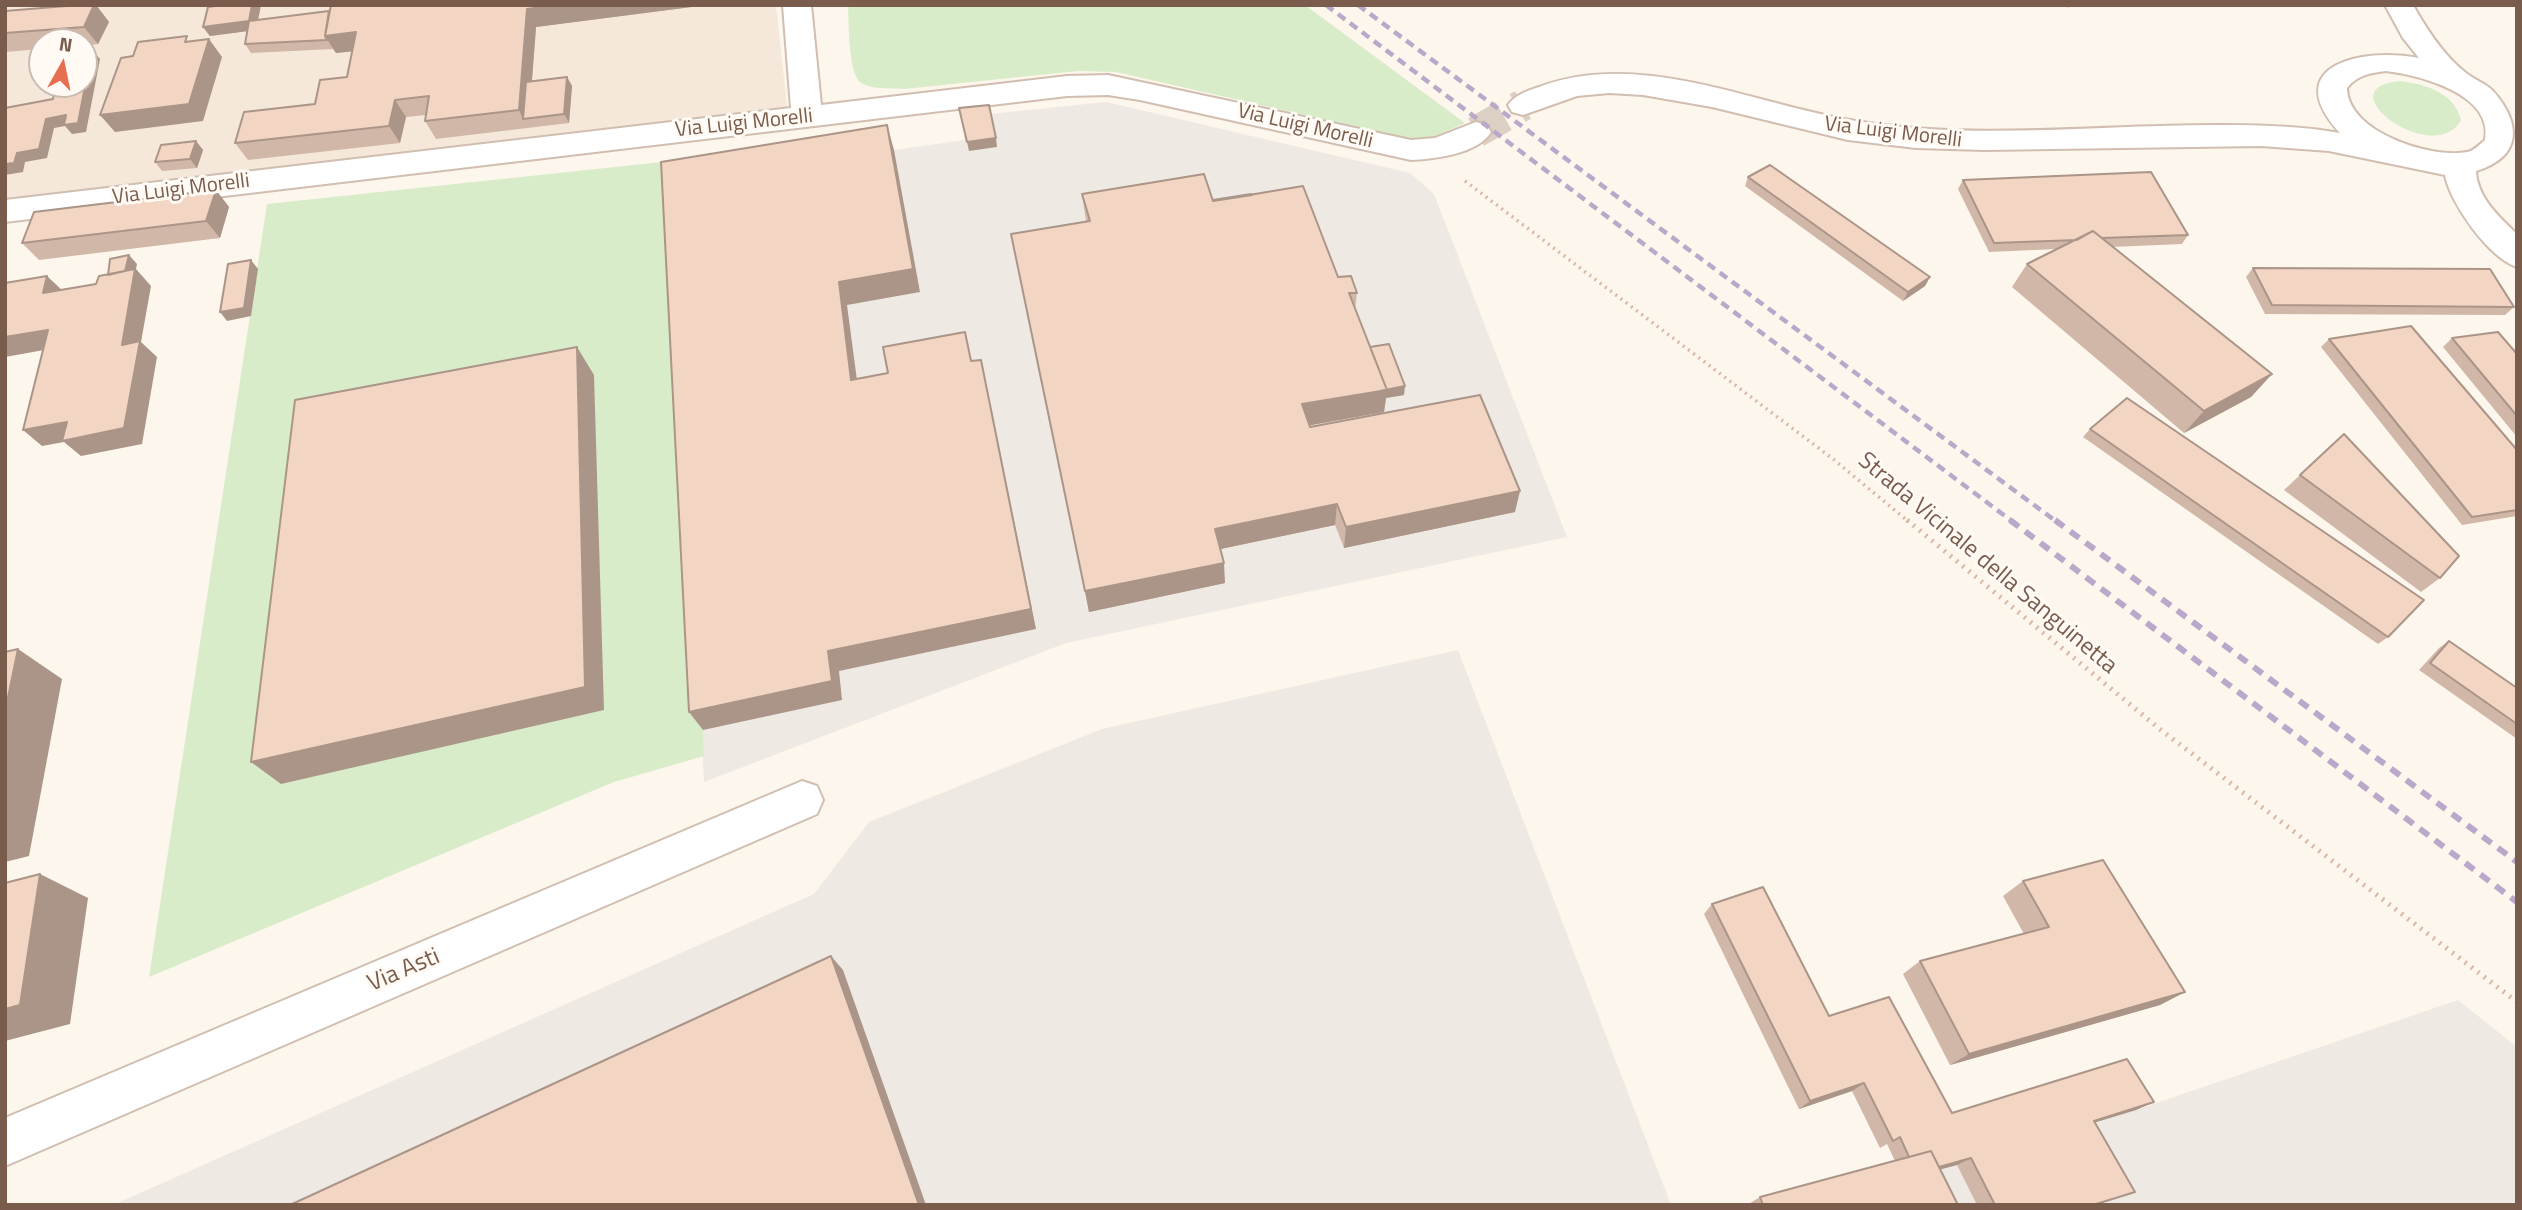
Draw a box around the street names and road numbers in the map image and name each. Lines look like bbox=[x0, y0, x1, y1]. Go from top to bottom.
street label: Via Luigi Morelli bbox=[1235, 99, 1375, 155]
street label: Via Luigi Morelli bbox=[674, 104, 814, 144]
street label: Via Luigi Morelli bbox=[1823, 112, 1963, 154]
street label: Via Luigi Morelli bbox=[111, 169, 251, 211]
street label: Strada Vicinale della Sanguinetta bbox=[1851, 447, 2123, 681]
street label: Via Asti bbox=[364, 943, 444, 999]

